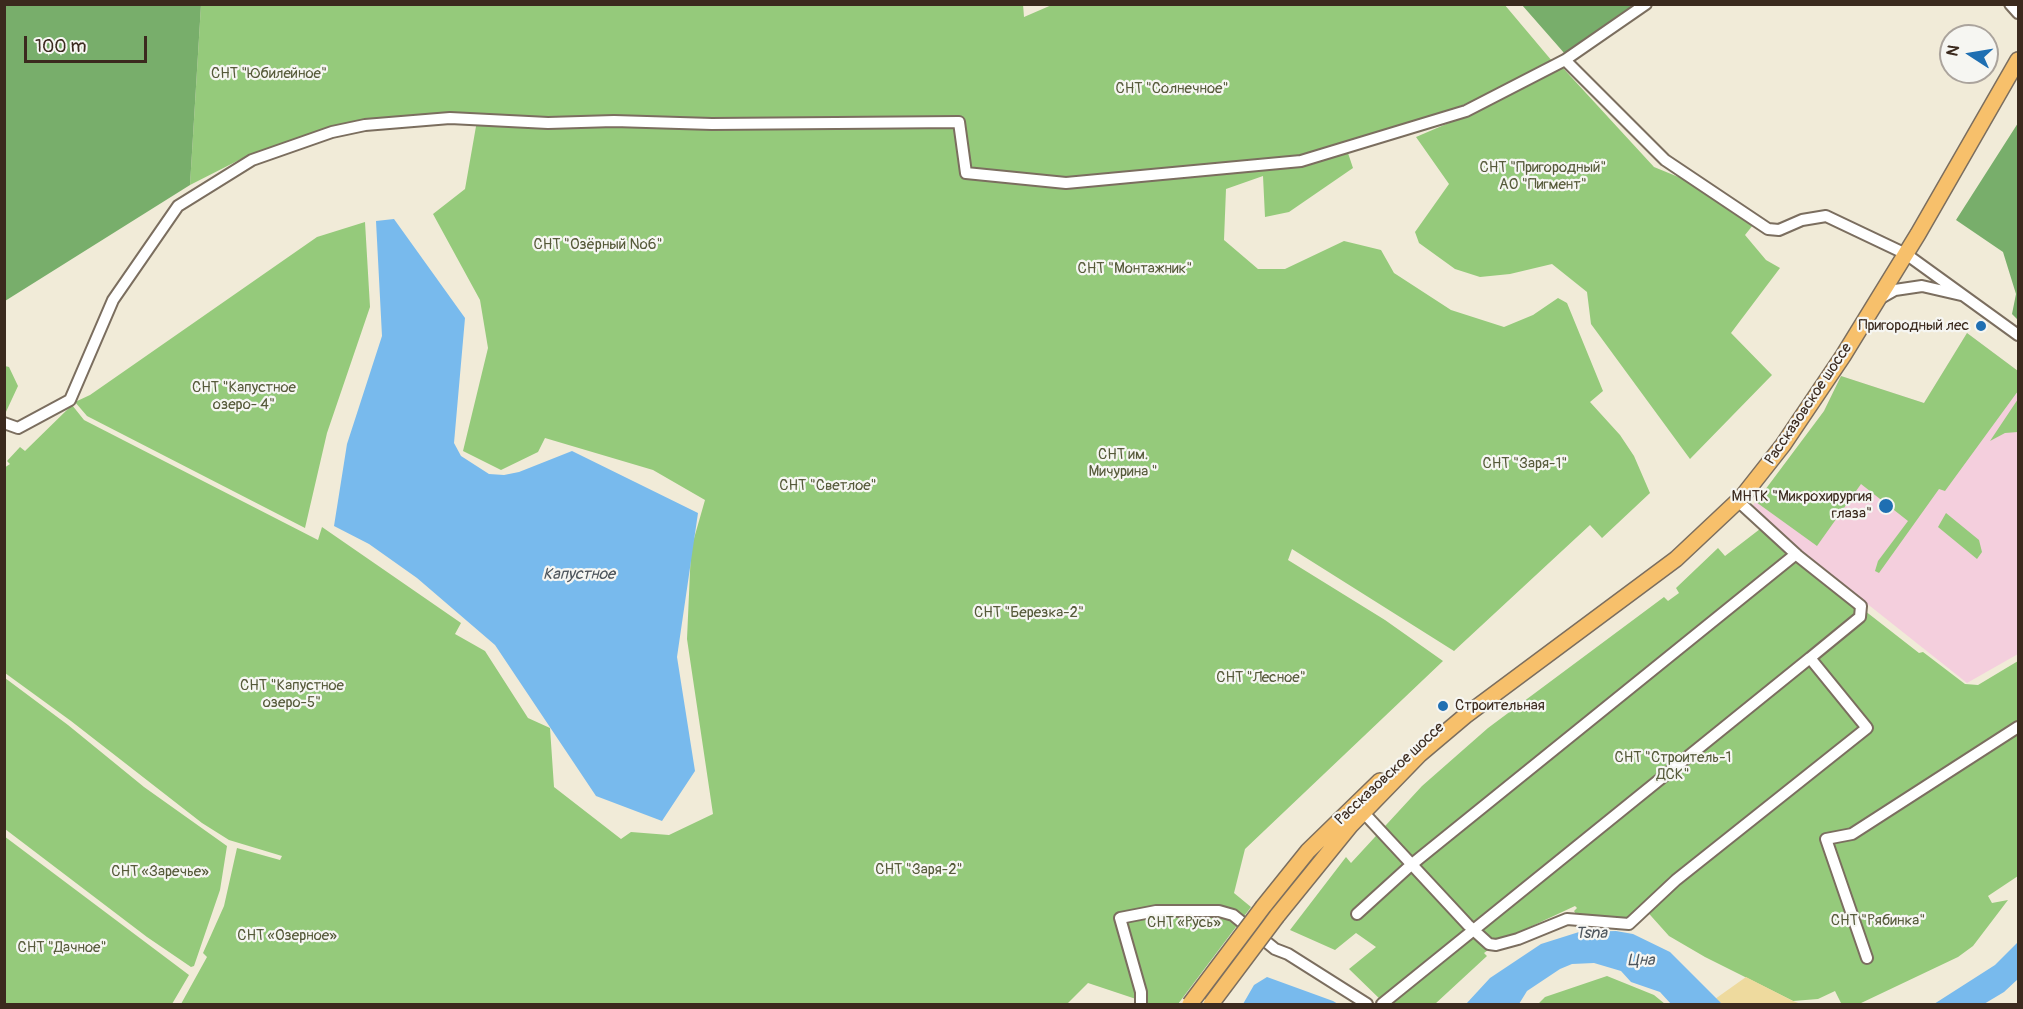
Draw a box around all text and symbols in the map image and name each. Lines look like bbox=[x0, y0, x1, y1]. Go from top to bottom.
scale bar bbox=[27, 24, 150, 62]
north arrow bbox=[1939, 24, 1999, 84]
text: 100 m bbox=[35, 35, 87, 58]
text: N bbox=[1942, 43, 1964, 58]
park label: СНТ "Юбилейное" bbox=[211, 65, 327, 83]
park label: СНТ "Солнечное" bbox=[1115, 80, 1229, 98]
park label: СНТ "Пригородный" АО "Пигмент" bbox=[1480, 159, 1606, 194]
park label: СНТ "Озёрный №6" bbox=[534, 236, 662, 254]
park label: СНТ "Монтажник" bbox=[1078, 260, 1192, 278]
place label: Пригородный лес bbox=[1858, 317, 1969, 335]
marker: Пригородный лес bbox=[1974, 319, 1988, 333]
street label: Рассказовское шоссе bbox=[1762, 340, 1856, 468]
park label: СНТ "Капустное озеро- 4" bbox=[192, 379, 296, 414]
park label: СНТ им. Мичурина " bbox=[1088, 446, 1158, 481]
park label: СНТ "Заря-1" bbox=[1483, 455, 1567, 473]
park label: СНТ "Светлое" bbox=[779, 477, 877, 495]
place label: МНТК "Микрохирургия глаза" bbox=[1731, 488, 1872, 523]
marker: МНТК "Микрохирургия глаза" bbox=[1877, 497, 1895, 515]
water label: Капустное bbox=[543, 565, 615, 585]
park label: СНТ "Березка-2" bbox=[974, 604, 1084, 622]
park label: СНТ "Лесное" bbox=[1216, 669, 1306, 687]
park label: СНТ "Капустное озеро-5" bbox=[240, 677, 344, 712]
place label: Строительная bbox=[1455, 697, 1545, 715]
marker: Строительная bbox=[1436, 699, 1450, 713]
street label: Рассказовское шоссе bbox=[1332, 719, 1448, 829]
park label: СНТ "Строитель-1 ДСК" bbox=[1615, 749, 1731, 784]
park label: СНТ "Заря-2" bbox=[875, 861, 963, 879]
park label: СНТ «Заречье» bbox=[111, 863, 209, 881]
park label: СНТ "Рябинка" bbox=[1831, 912, 1925, 930]
park label: СНТ «Русь» bbox=[1147, 914, 1221, 932]
water label: Tsna bbox=[1575, 924, 1607, 944]
park label: СНТ «Озерное» bbox=[237, 927, 337, 945]
park label: СНТ "Дачное" bbox=[18, 939, 106, 957]
water label: Цна bbox=[1628, 951, 1654, 971]

